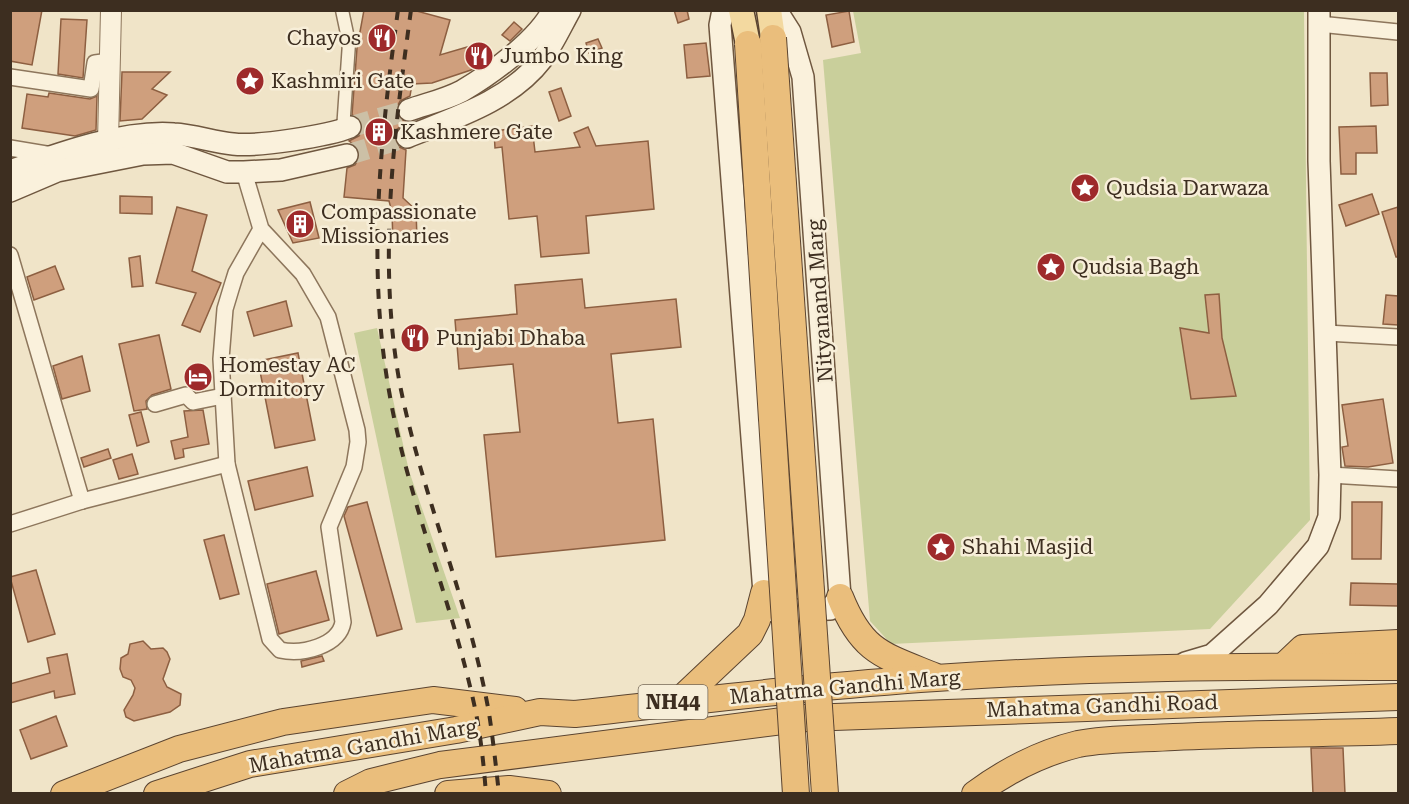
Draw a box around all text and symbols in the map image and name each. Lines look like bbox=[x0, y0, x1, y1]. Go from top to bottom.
restaurant icon: Chayos bbox=[366, 22, 398, 54]
place label: Chayos bbox=[287, 26, 361, 50]
restaurant icon: Jumbo King bbox=[463, 40, 495, 72]
place label: Jumbo King bbox=[500, 44, 623, 68]
place icon: Kashmiri Gate bbox=[234, 65, 266, 97]
place label: Kashmiri Gate bbox=[271, 69, 414, 93]
building icon: Kashmere Gate bbox=[363, 116, 395, 148]
place label: Kashmere Gate bbox=[400, 120, 553, 144]
place icon: Qudsia Darwaza bbox=[1069, 172, 1101, 204]
place label: Qudsia Darwaza bbox=[1106, 176, 1270, 200]
place label: Compassionate Missionaries bbox=[321, 200, 476, 248]
building icon: Compassionate Missionaries bbox=[284, 208, 316, 240]
street label: Nityanand Marg bbox=[802, 218, 838, 383]
place icon: Qudsia Bagh bbox=[1035, 251, 1067, 283]
place label: Qudsia Bagh bbox=[1072, 255, 1200, 279]
restaurant icon: Punjabi Dhaba bbox=[399, 322, 431, 354]
place label: Punjabi Dhaba bbox=[436, 326, 586, 350]
place label: Homestay AC Dormitory bbox=[219, 353, 355, 401]
hotel icon: Homestay AC Dormitory bbox=[182, 361, 214, 393]
place icon: Shahi Masjid bbox=[925, 531, 957, 563]
place label: Shahi Masjid bbox=[962, 535, 1094, 559]
street label: Mahatma Gandhi Marg bbox=[729, 665, 961, 709]
road number: NH44 bbox=[638, 685, 708, 719]
street label: Mahatma Gandhi Road bbox=[986, 690, 1219, 722]
street label: Mahatma Gandhi Marg bbox=[247, 714, 479, 778]

